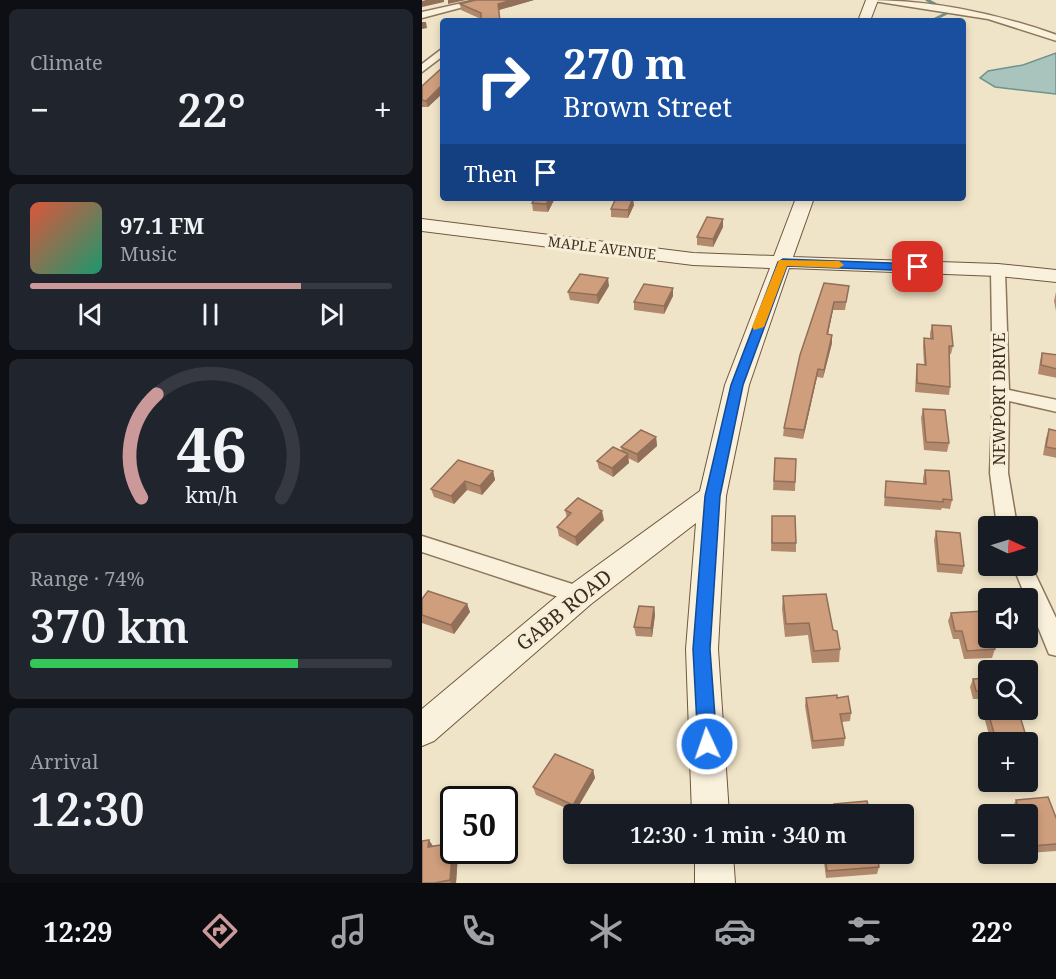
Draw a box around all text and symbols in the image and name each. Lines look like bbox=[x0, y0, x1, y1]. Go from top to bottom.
text: 270 m bbox=[563, 34, 687, 91]
icon: right bbox=[464, 42, 542, 120]
text: Climate bbox=[30, 49, 103, 76]
text: 22° bbox=[177, 79, 246, 140]
text: − bbox=[30, 87, 49, 132]
text: + bbox=[374, 87, 392, 132]
text: Brown Street bbox=[563, 88, 732, 125]
icon: arrive bbox=[529, 156, 562, 189]
text: Then bbox=[464, 158, 517, 188]
text: 97.1 FM bbox=[120, 210, 204, 240]
street label: MAPLE AVENUE bbox=[547, 231, 658, 264]
text: Music bbox=[120, 240, 177, 267]
pin bbox=[892, 241, 943, 292]
icon: arrive bbox=[901, 250, 934, 283]
icon: previous bbox=[74, 298, 107, 331]
icon: pause bbox=[194, 298, 227, 331]
icon: next bbox=[315, 298, 348, 331]
street label: NEWPORT DRIVE bbox=[988, 332, 1010, 466]
text: 46 bbox=[176, 406, 246, 491]
text: km/h bbox=[185, 481, 238, 510]
north arrow bbox=[978, 516, 1038, 576]
map controls bbox=[978, 516, 1038, 864]
street label: GABB ROAD bbox=[510, 563, 617, 656]
text: Range · 74% bbox=[30, 565, 144, 592]
button: sound bbox=[978, 588, 1038, 648]
text: 370 km bbox=[30, 595, 189, 656]
button: search bbox=[978, 660, 1038, 720]
position arrow bbox=[675, 712, 739, 776]
button: + bbox=[978, 732, 1038, 792]
text: Arrival bbox=[30, 748, 98, 775]
text: 12:30 bbox=[30, 778, 145, 839]
speed limit sign: 50 bbox=[440, 786, 518, 864]
button: − bbox=[978, 804, 1038, 864]
text: 12:30 · 1 min · 340 m bbox=[630, 819, 847, 849]
icon: directions bbox=[199, 910, 241, 952]
icon: music bbox=[328, 910, 370, 952]
icon: phone bbox=[457, 910, 499, 952]
icon: climate bbox=[585, 910, 627, 952]
icon: car bbox=[714, 910, 756, 952]
icon: filters bbox=[843, 910, 885, 952]
text: 12:29 bbox=[43, 913, 113, 950]
text: 22° bbox=[971, 913, 1013, 950]

